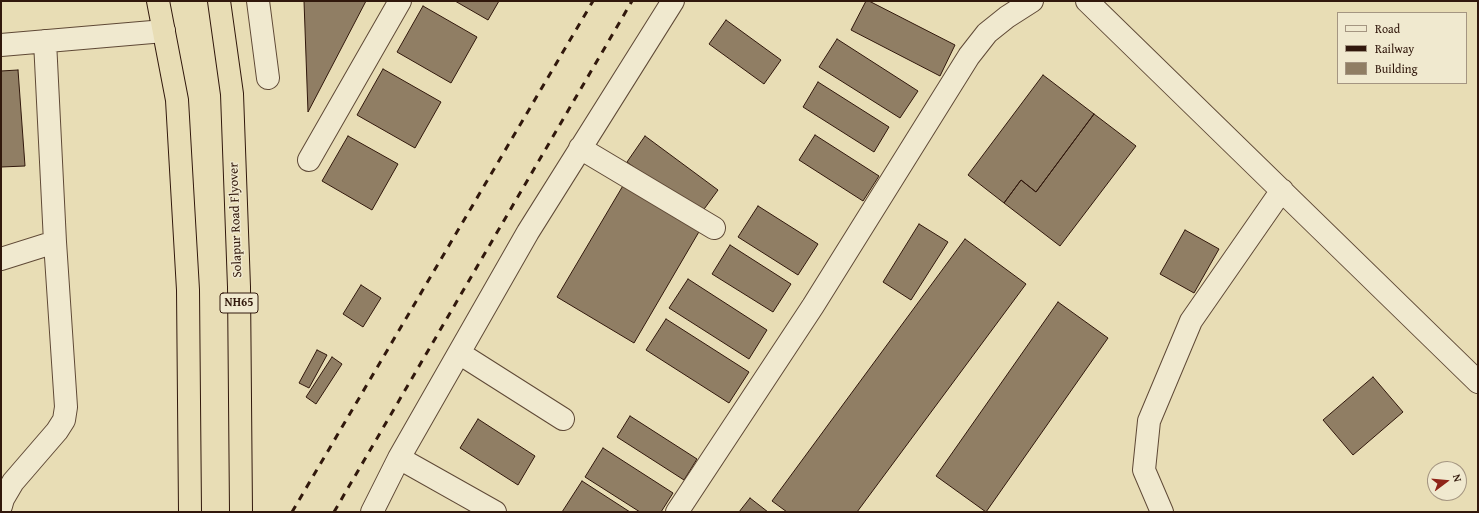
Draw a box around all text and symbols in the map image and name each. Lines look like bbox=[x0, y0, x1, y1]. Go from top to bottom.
legend bbox=[1337, 12, 1467, 84]
text: Road bbox=[1375, 20, 1400, 37]
text: Railway bbox=[1375, 40, 1414, 57]
text: Building bbox=[1375, 60, 1418, 77]
street label: Solapur Road Flyover bbox=[226, 162, 246, 278]
road number: NH65 bbox=[220, 293, 258, 313]
north arrow bbox=[1427, 461, 1467, 501]
text: N bbox=[1449, 472, 1466, 484]

